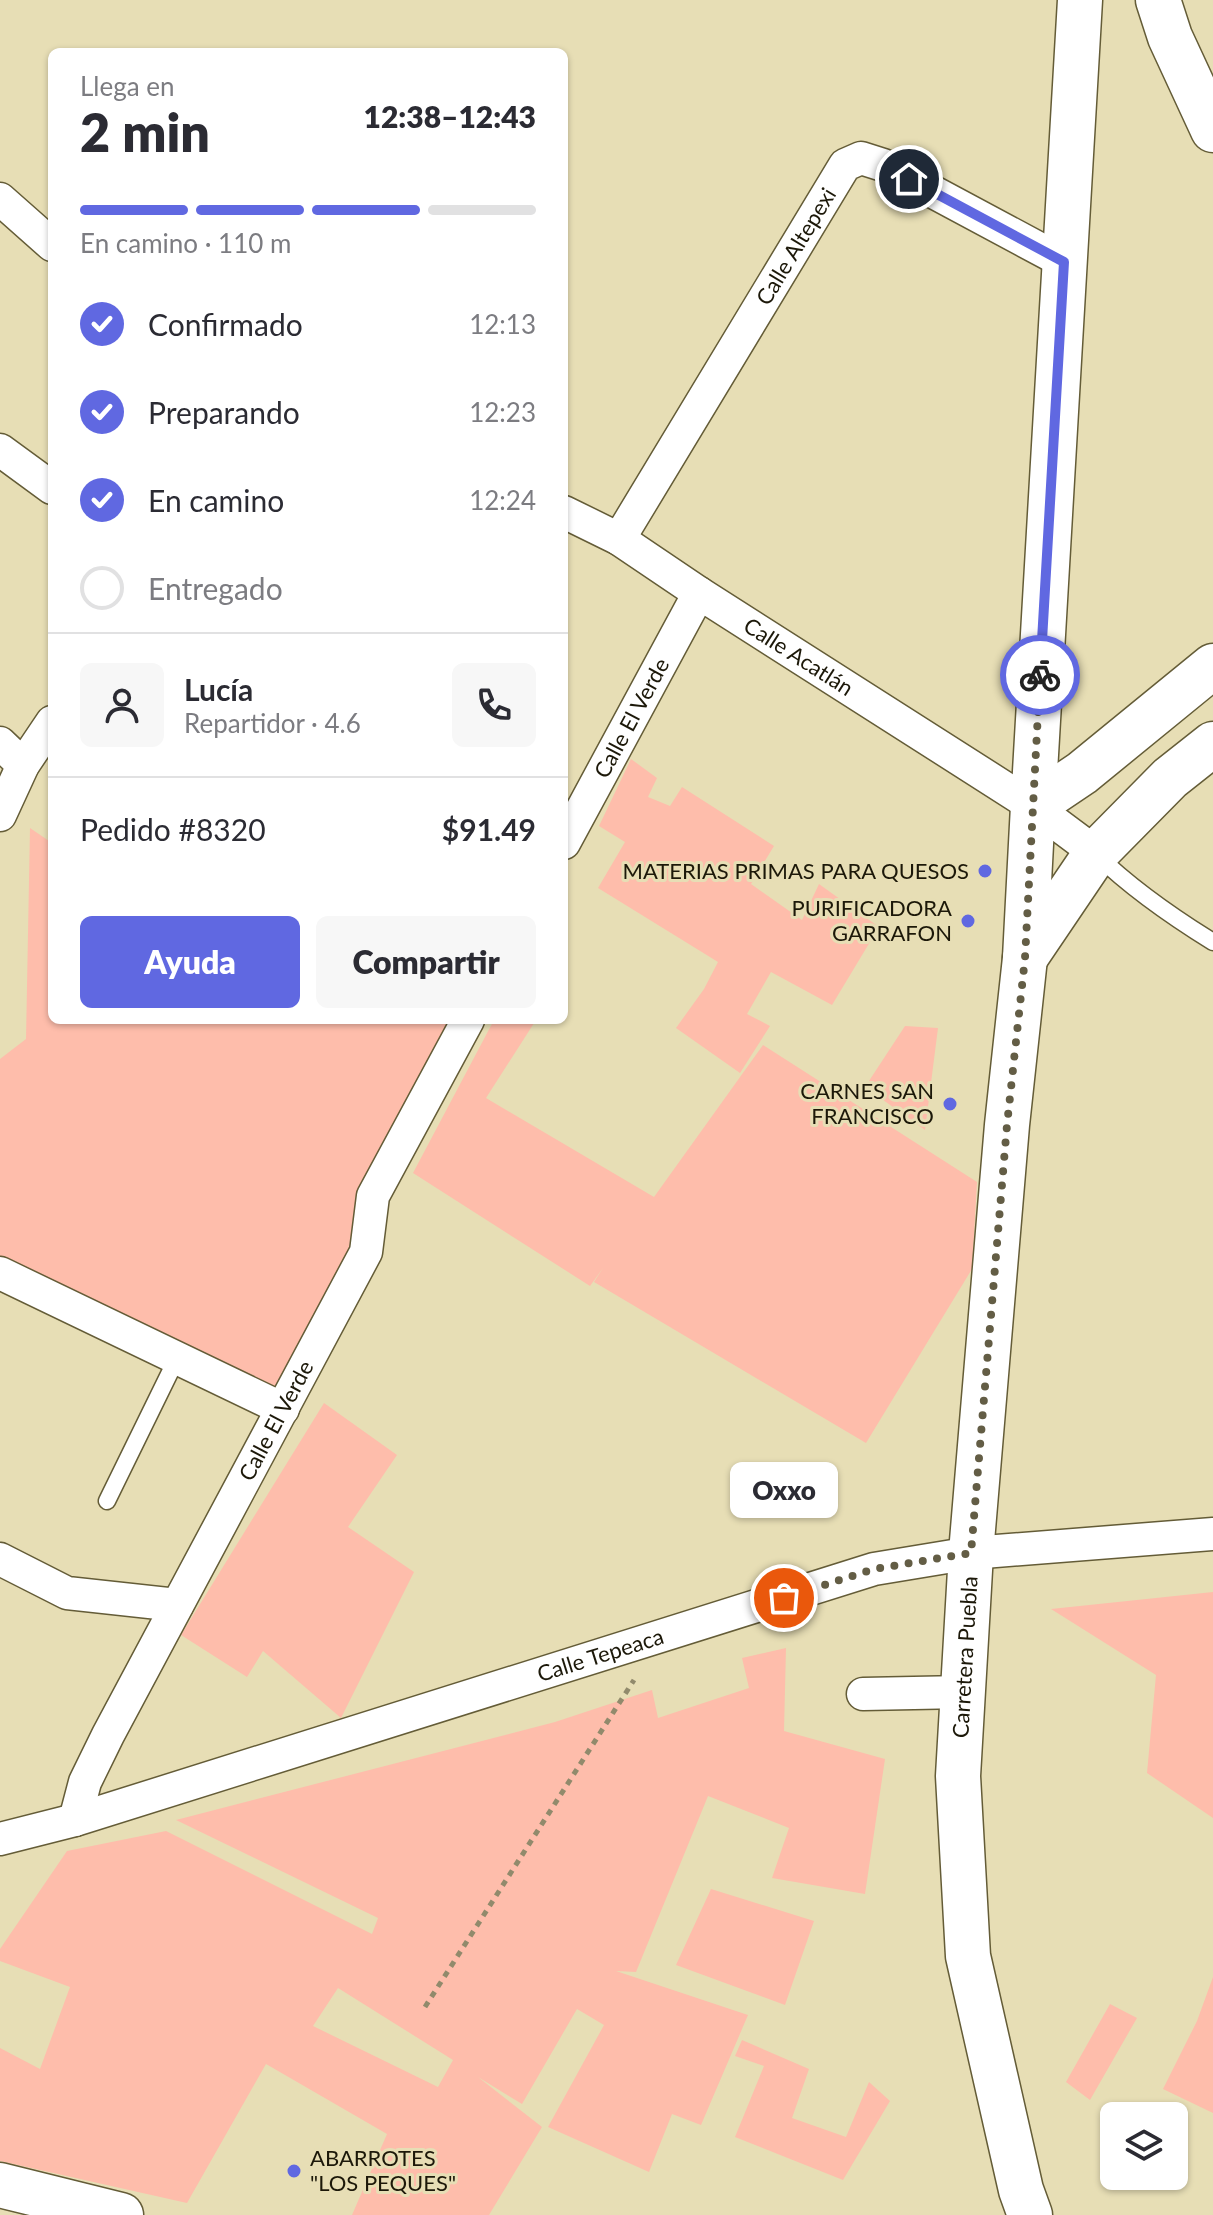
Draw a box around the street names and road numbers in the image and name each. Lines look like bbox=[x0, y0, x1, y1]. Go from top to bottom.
street label: Calle Altepexi bbox=[750, 182, 841, 310]
street label: Calle Acatlán bbox=[739, 611, 859, 701]
street label: Calle El Verde bbox=[588, 653, 674, 782]
street label: Calle El Verde bbox=[232, 1356, 319, 1485]
street label: Carretera Puebla bbox=[946, 1575, 983, 1739]
street label: Calle Tepeaca bbox=[534, 1622, 667, 1687]

